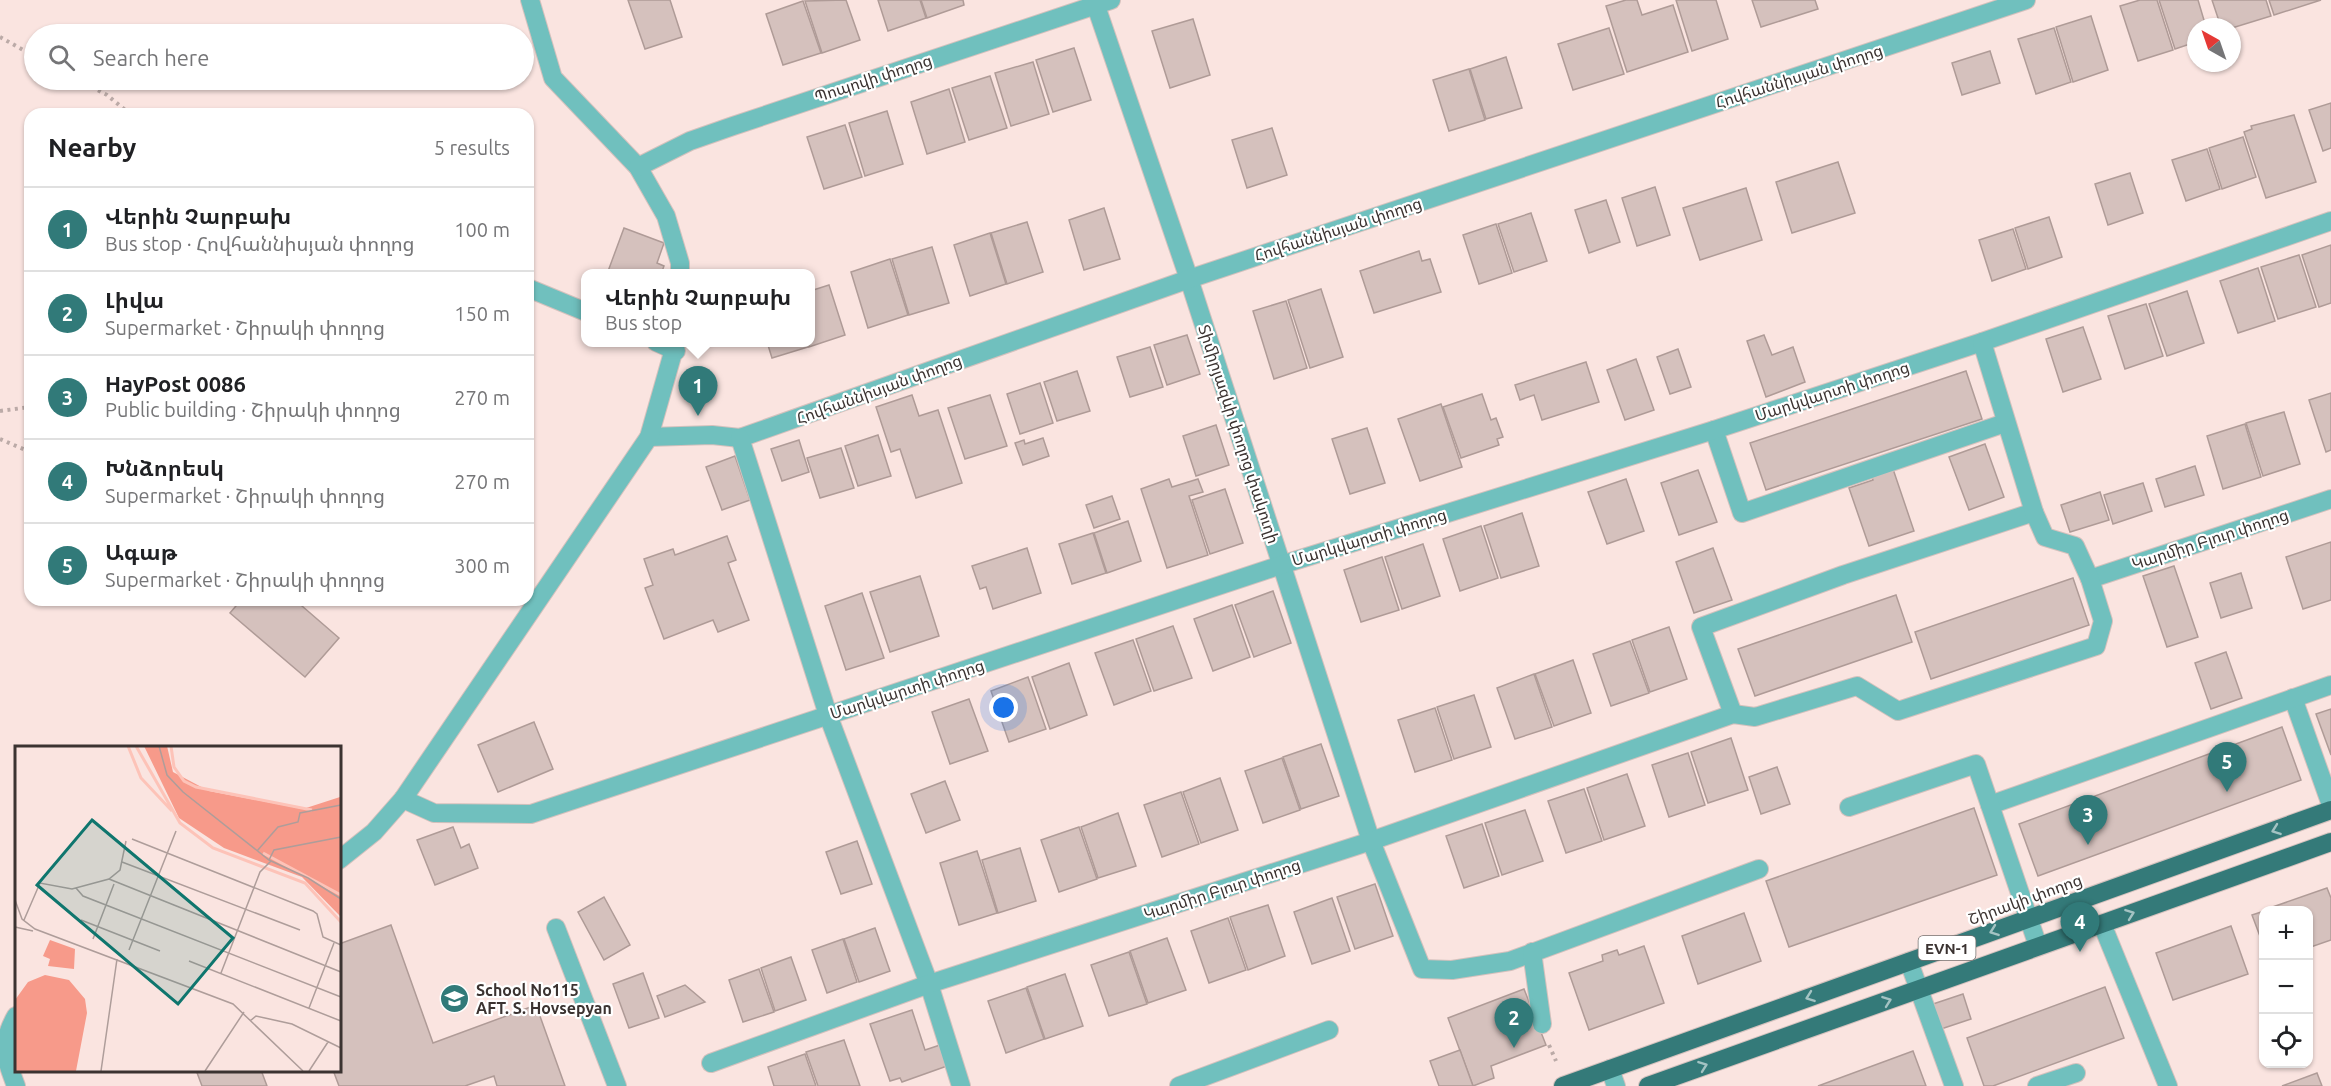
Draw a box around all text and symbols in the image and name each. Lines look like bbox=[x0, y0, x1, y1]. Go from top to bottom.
north arrow bbox=[2187, 18, 2241, 72]
search box bbox=[24, 24, 534, 90]
street label: Հովհաննիսյան փողոց bbox=[1713, 40, 1885, 112]
icon: search bbox=[45, 41, 78, 74]
text: Search here bbox=[93, 45, 209, 70]
street label: Պոպովի փողոց bbox=[812, 51, 934, 106]
text: Nearby bbox=[48, 133, 136, 162]
text: 5 results bbox=[434, 136, 510, 159]
street label: Հովհաննիսյան փողոց bbox=[1252, 193, 1424, 265]
text: Վերին Չարբախ bbox=[105, 203, 291, 228]
text: 1 bbox=[62, 218, 73, 241]
text: 100 m bbox=[454, 218, 510, 241]
text: Bus stop · Հովհաննիսյան փողոց bbox=[105, 232, 415, 255]
popup bbox=[581, 269, 815, 347]
text: Վերին Չարբախ bbox=[605, 284, 791, 309]
text: Լիվա bbox=[105, 287, 164, 312]
text: 2 bbox=[62, 302, 73, 325]
text: 150 m bbox=[454, 302, 510, 325]
text: Bus stop bbox=[605, 311, 682, 334]
text: Supermarket · Շիրակի փողոց bbox=[105, 316, 385, 339]
street label: Տիմիրյազևի փողոց փակուղի bbox=[1194, 322, 1283, 546]
street label: Հովհաննիսյան փողոց bbox=[794, 351, 964, 428]
street label: Մարկվարտի փողոց bbox=[1753, 358, 1912, 425]
pin: 1 bbox=[678, 366, 718, 416]
text: HayPost 0086 bbox=[105, 371, 246, 396]
text: 3 bbox=[62, 386, 73, 409]
text: 270 m bbox=[454, 386, 510, 409]
text: Public building · Շիրակի փողոց bbox=[105, 398, 401, 421]
text: Խնձորեսկ bbox=[105, 455, 224, 480]
text: 4 bbox=[62, 470, 73, 493]
text: 270 m bbox=[454, 470, 510, 493]
text: Supermarket · Շիրակի փողոց bbox=[105, 484, 385, 507]
street label: Մարկվարտի փողոց bbox=[1289, 505, 1449, 570]
street label: Կարմիր Բլուր փողոց bbox=[2129, 505, 2291, 574]
text: Ագաթ bbox=[105, 539, 177, 564]
text: 5 bbox=[62, 554, 73, 577]
text: 300 m bbox=[454, 554, 510, 577]
text: Supermarket · Շիրակի փողոց bbox=[105, 568, 385, 591]
street label: Մարկվարտի փողոց bbox=[828, 656, 987, 723]
your location bbox=[989, 693, 1018, 722]
pin: 5 bbox=[2208, 742, 2246, 792]
inset map bbox=[15, 746, 340, 1071]
pin: 3 bbox=[2068, 796, 2108, 845]
one-way arrow bbox=[2271, 822, 2282, 835]
street label: Կարմիր Բլուր փողոց bbox=[1141, 855, 1303, 924]
street label: Շիրակի փողոց bbox=[1966, 870, 2085, 929]
pin: 4 bbox=[2060, 902, 2100, 952]
map controls bbox=[2259, 906, 2313, 1068]
button: + bbox=[2259, 906, 2313, 960]
one-way arrow bbox=[2124, 908, 2135, 921]
one-way arrow bbox=[1989, 924, 1999, 937]
road number: EVN-1 bbox=[1918, 936, 1976, 960]
button: − bbox=[2259, 960, 2313, 1014]
place label: School No115 AFT. S. Hovsepyan bbox=[476, 981, 612, 1017]
school or university icon: School No115 AFT. S. Hovsepyan bbox=[439, 983, 471, 1015]
one-way arrow bbox=[1805, 990, 1816, 1003]
one-way arrow bbox=[1881, 995, 1892, 1008]
pin: 2 bbox=[1494, 998, 1534, 1048]
button: locate bbox=[2259, 1014, 2313, 1068]
one-way arrow bbox=[1697, 1061, 1708, 1074]

